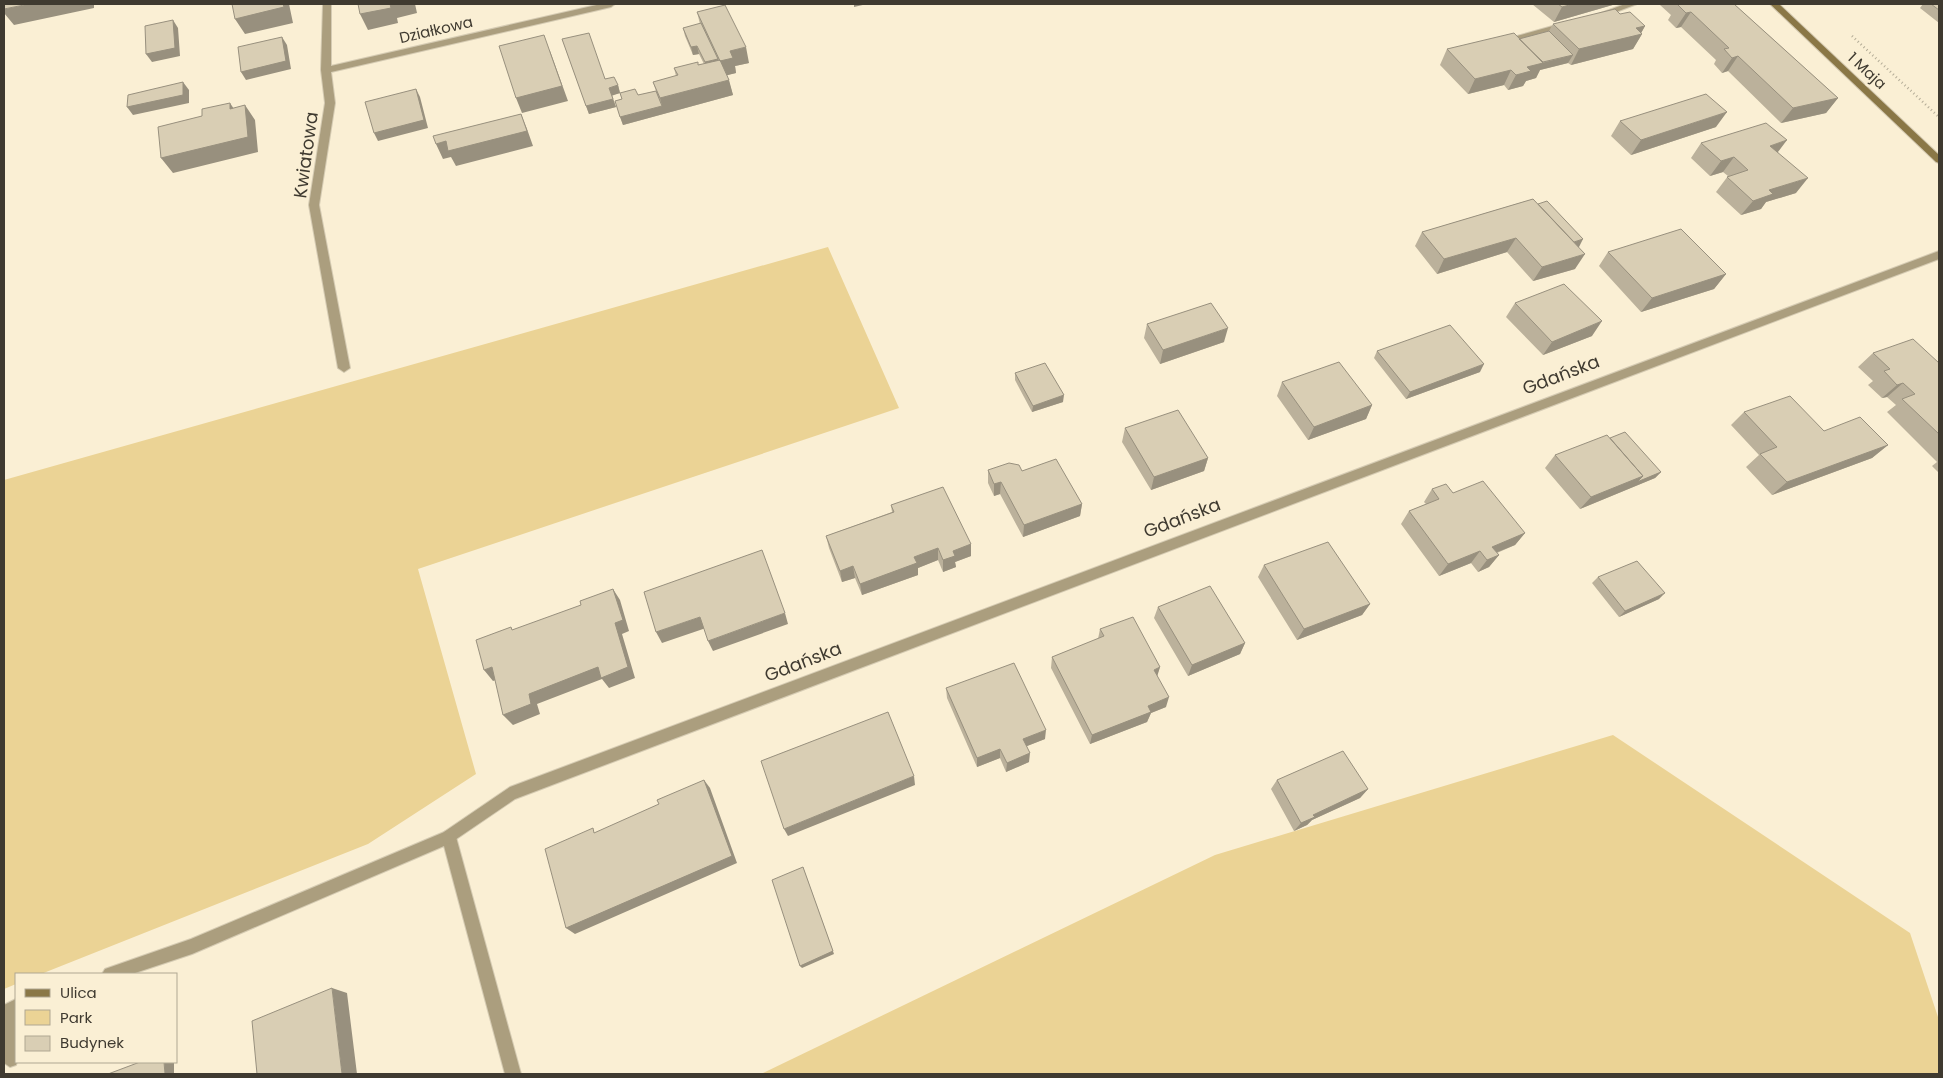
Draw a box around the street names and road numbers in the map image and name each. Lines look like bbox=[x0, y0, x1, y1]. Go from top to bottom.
street label: Działkowa bbox=[397, 11, 475, 48]
street label: 1 Maja bbox=[1843, 47, 1891, 94]
street label: Kwiatowa bbox=[287, 110, 324, 200]
street label: Gdańska bbox=[1519, 348, 1603, 401]
street label: Gdańska bbox=[1140, 491, 1224, 544]
street label: Gdańska bbox=[761, 635, 845, 688]

